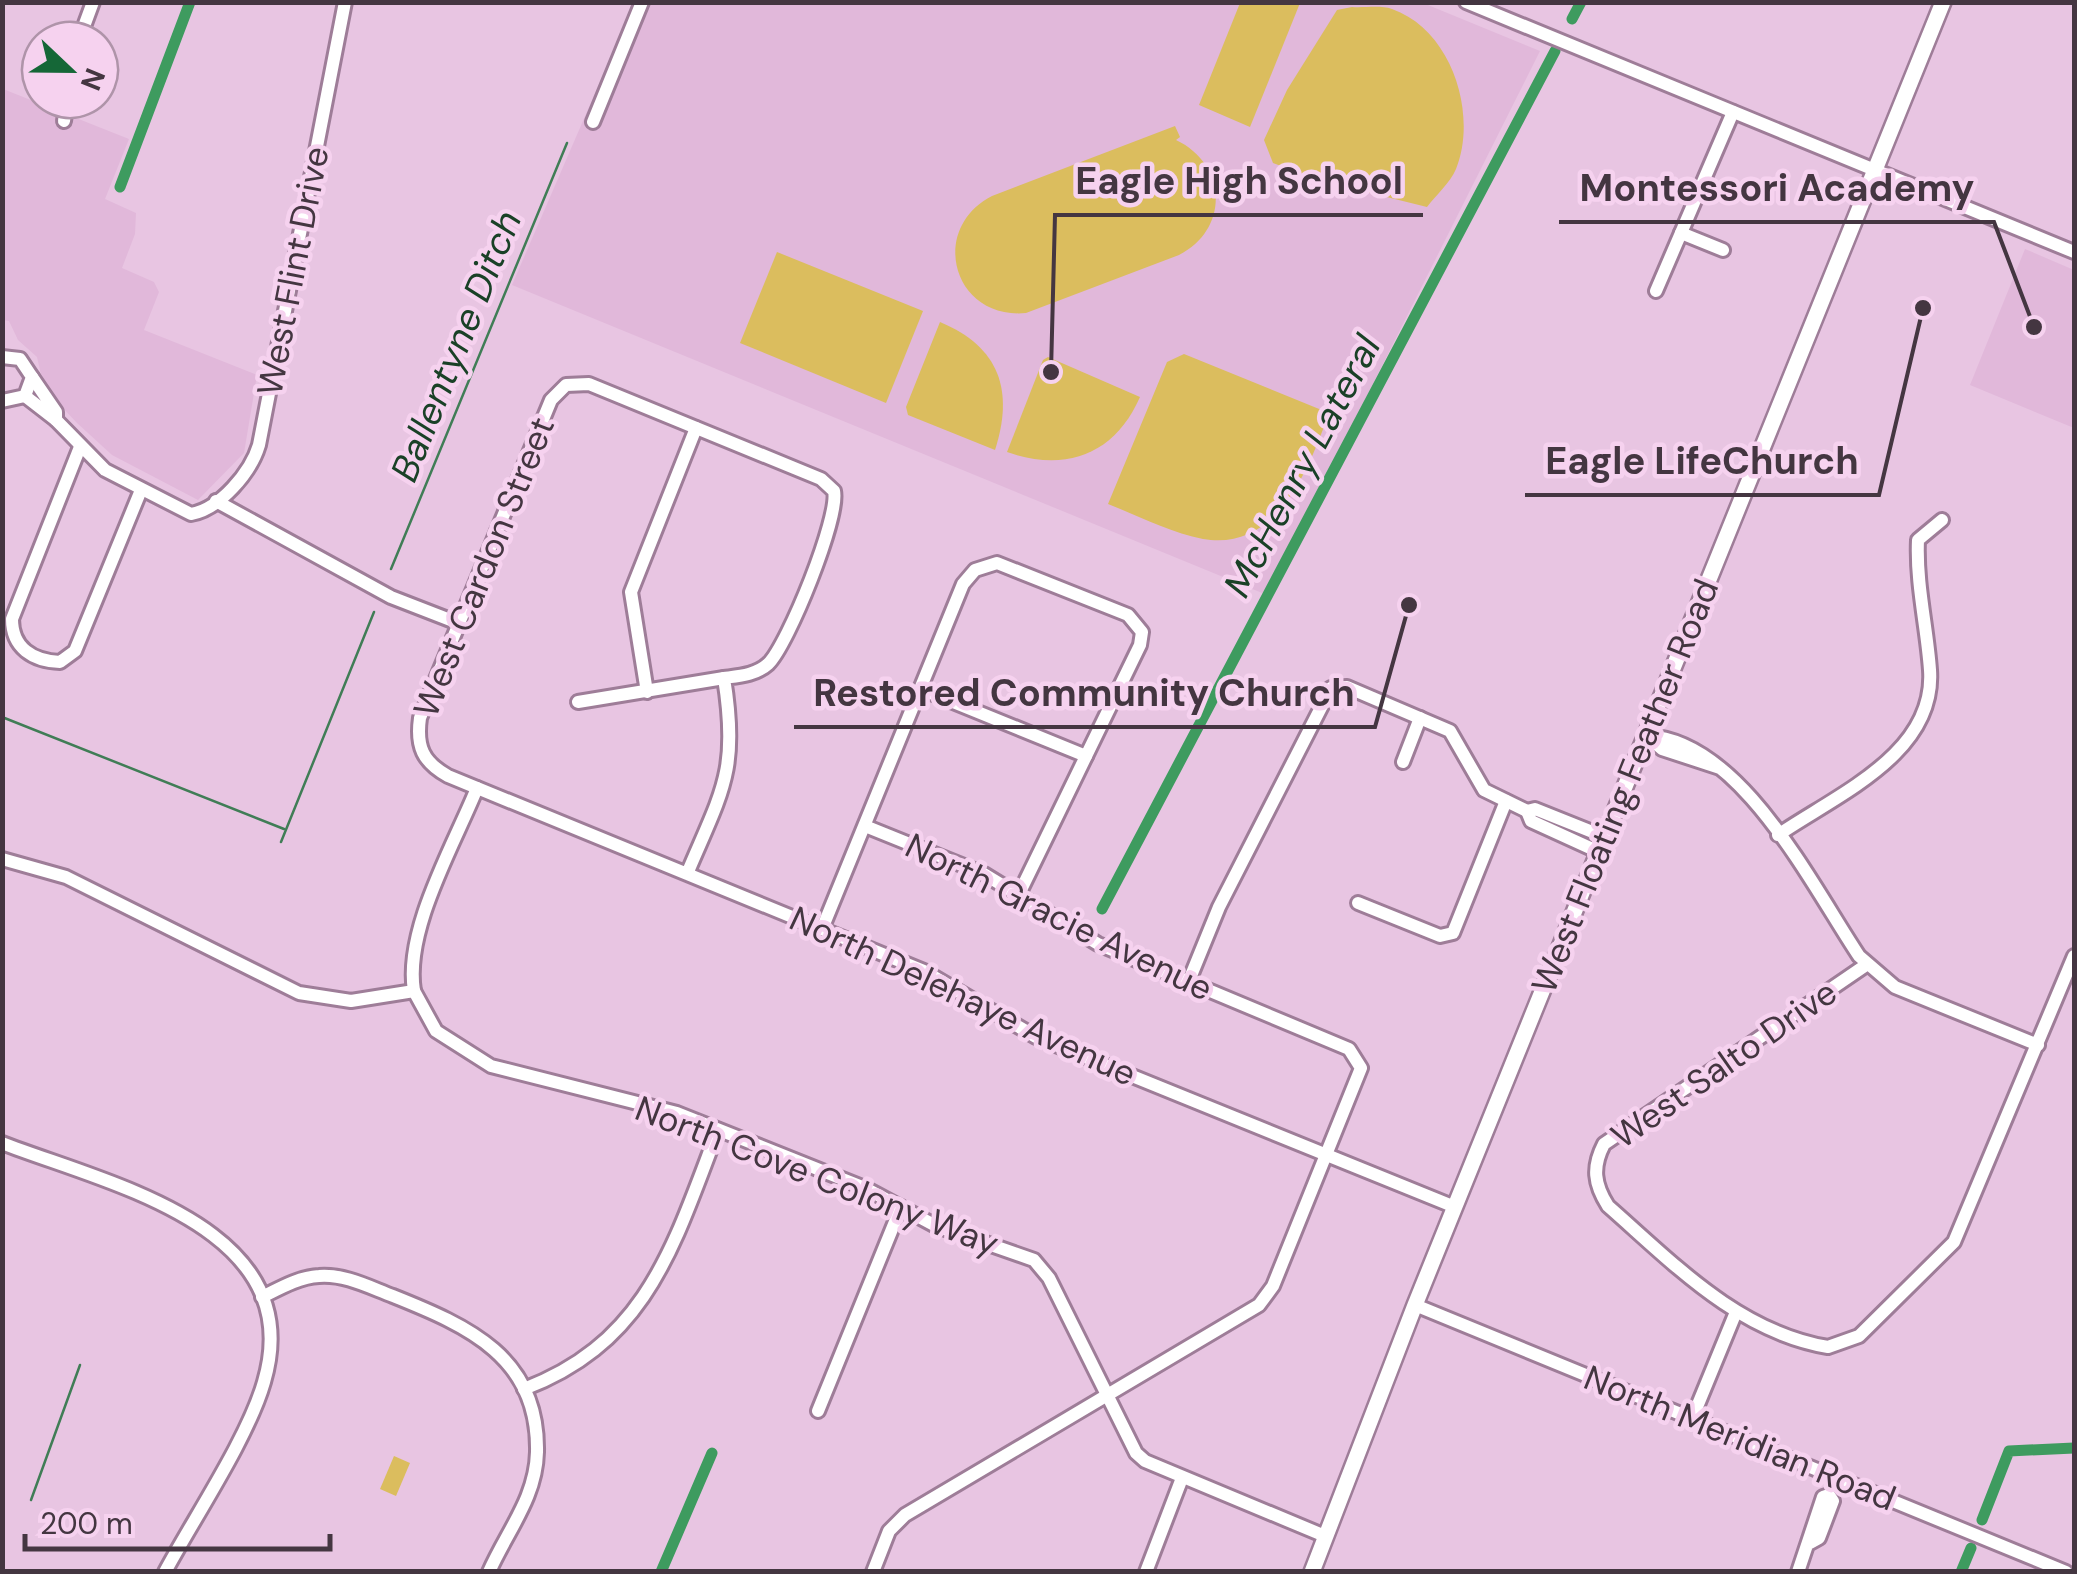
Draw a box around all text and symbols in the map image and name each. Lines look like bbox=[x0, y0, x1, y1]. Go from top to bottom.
north arrow bbox=[20, 20, 120, 120]
text: N bbox=[72, 63, 114, 96]
street label: West Flint Drive bbox=[246, 143, 340, 399]
callout: Eagle High School bbox=[1055, 147, 1423, 215]
callout: Montessori Academy bbox=[1559, 154, 1994, 222]
text: Eagle High School bbox=[1075, 156, 1403, 206]
text: Montessori Academy bbox=[1580, 163, 1974, 213]
water label: Ballentyne Ditch bbox=[379, 203, 533, 489]
water label: McHenry Lateral bbox=[1212, 326, 1392, 606]
street label: West Cardon Street bbox=[403, 410, 565, 724]
callout: Eagle LifeChurch bbox=[1525, 427, 1879, 495]
text: Eagle LifeChurch bbox=[1545, 436, 1859, 486]
street label: West Floating Feather Road bbox=[1521, 572, 1729, 1000]
callout: Restored Community Church bbox=[794, 659, 1375, 727]
text: Restored Community Church bbox=[813, 668, 1355, 718]
street label: North Gracie Avenue bbox=[898, 823, 1220, 1011]
street label: North Delehaye Avenue bbox=[782, 895, 1144, 1097]
street label: West Salto Drive bbox=[1602, 969, 1846, 1159]
street label: North Cove Colony Way bbox=[629, 1085, 1005, 1267]
street label: North Meridian Road bbox=[1577, 1354, 1903, 1522]
scale bar bbox=[25, 1489, 330, 1551]
text: 200 m bbox=[40, 1504, 133, 1543]

